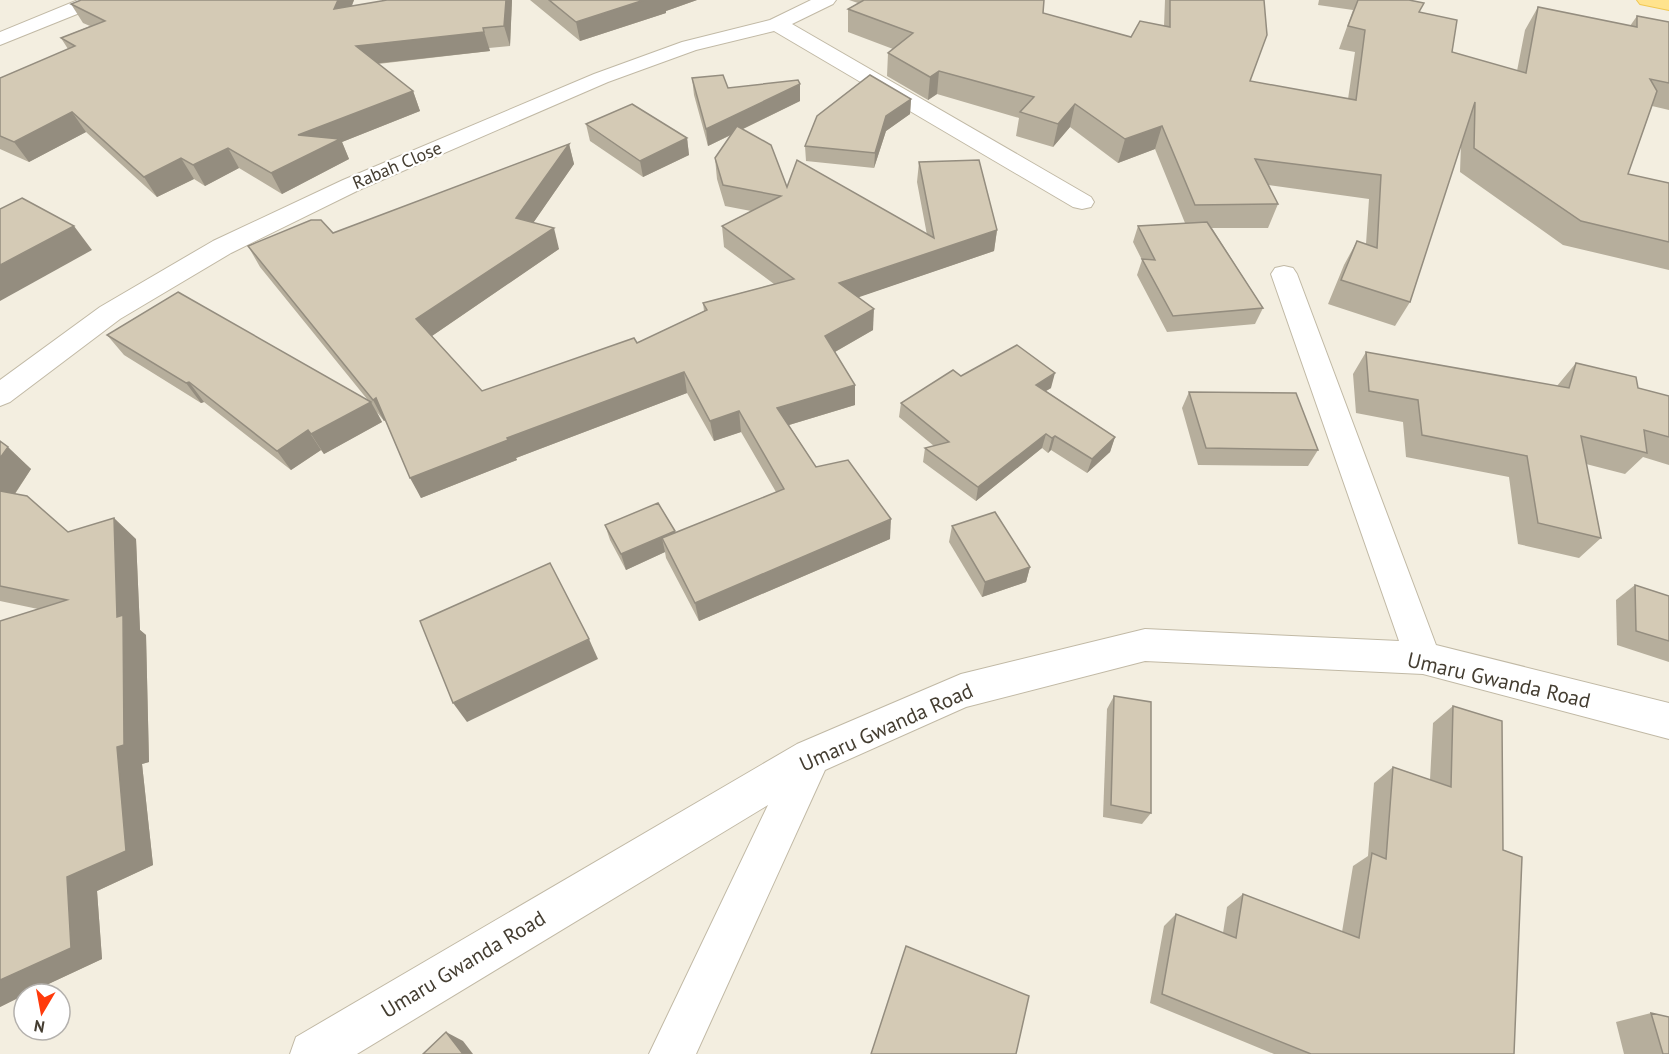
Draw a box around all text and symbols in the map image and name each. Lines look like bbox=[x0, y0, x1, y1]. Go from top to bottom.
street label: Rabah Close bbox=[349, 136, 445, 194]
street label: Umaru Gwanda Road bbox=[1405, 646, 1593, 714]
street label: Umaru Gwanda Road bbox=[795, 677, 977, 777]
street label: Umaru Gwanda Road bbox=[376, 904, 550, 1024]
north arrow bbox=[12, 982, 72, 1042]
text: N bbox=[32, 1016, 46, 1038]

